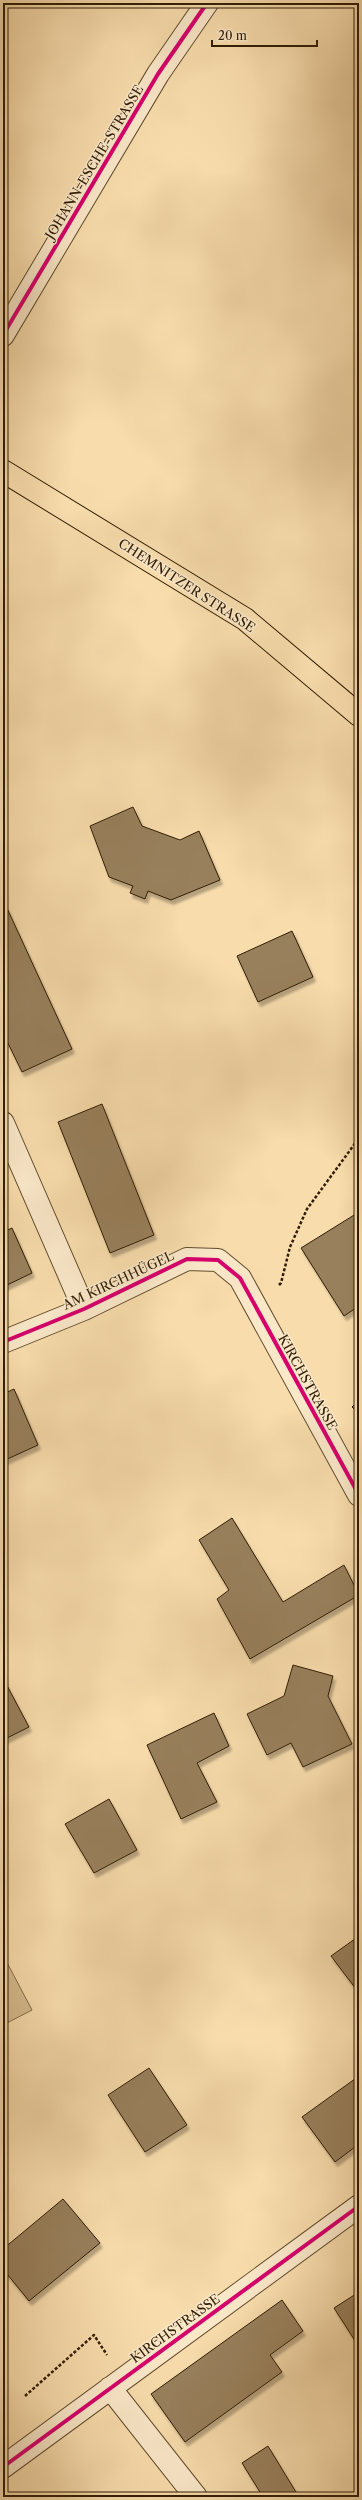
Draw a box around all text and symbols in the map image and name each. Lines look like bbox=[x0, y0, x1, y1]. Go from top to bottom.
scale bar bbox=[212, 22, 317, 48]
text: 20 m bbox=[218, 28, 247, 43]
street label: JOHANN-ESCHE-STRASSE bbox=[40, 82, 147, 244]
street label: CHEMNITZER STRASSE bbox=[116, 535, 258, 635]
street label: AM KIRCHHÜGEL bbox=[59, 1247, 177, 1313]
street label: KIRCHSTRASSE bbox=[275, 1331, 341, 1433]
street label: KIRCHSTRASSE bbox=[127, 2290, 223, 2366]

